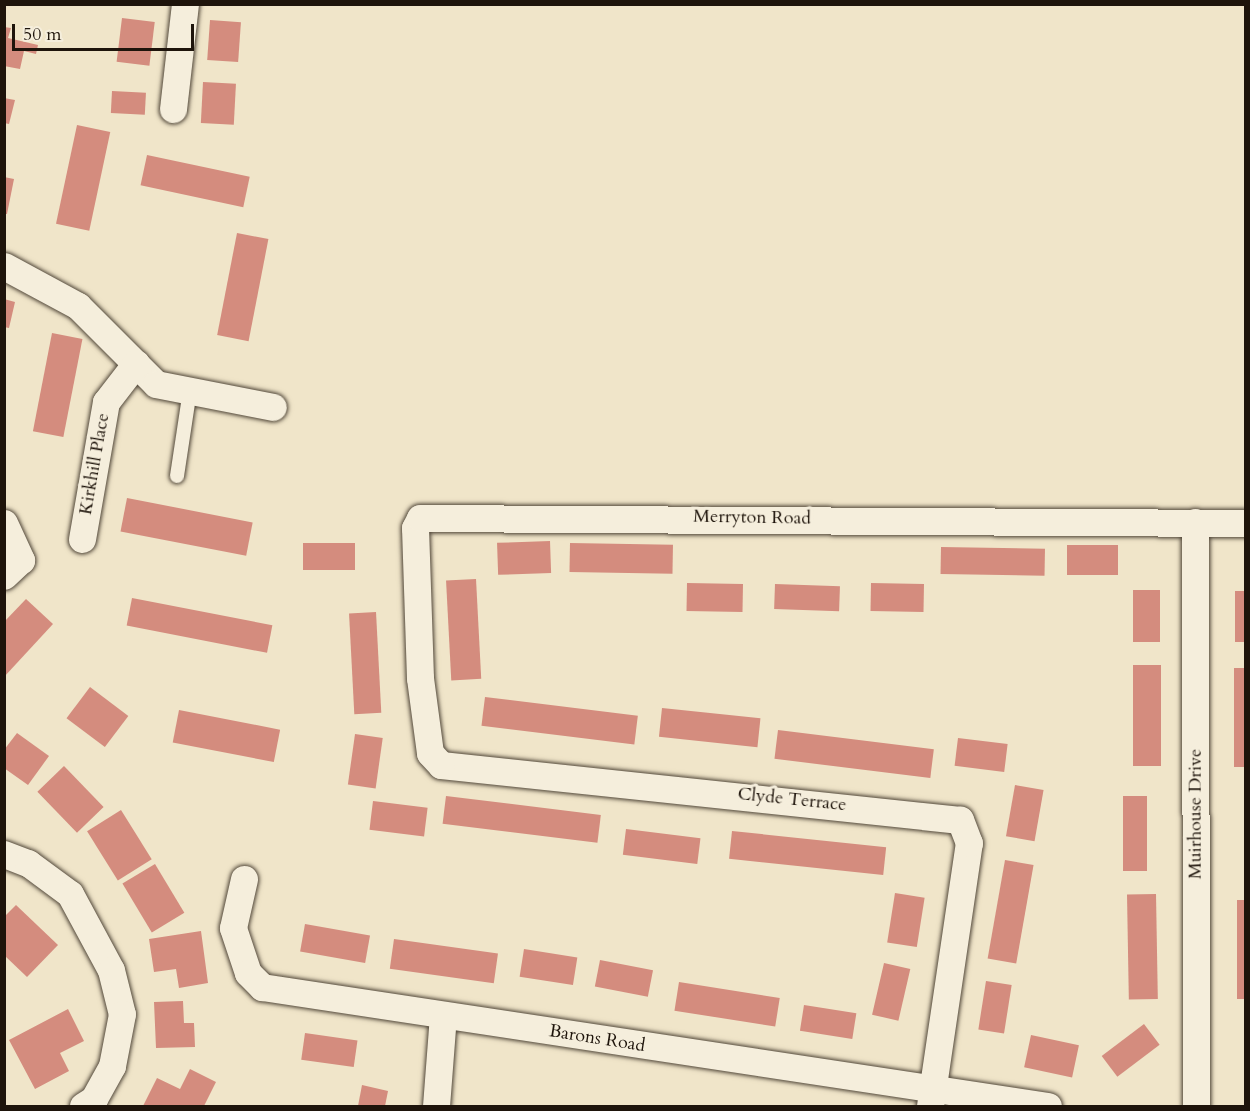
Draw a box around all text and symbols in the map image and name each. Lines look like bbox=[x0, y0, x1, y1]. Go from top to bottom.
scale bar bbox=[15, 12, 196, 50]
text: 50 m bbox=[23, 22, 62, 47]
street label: Kirkhill Place bbox=[75, 411, 115, 517]
street label: Merryton Road bbox=[693, 506, 811, 530]
street label: Muirhouse Drive bbox=[1185, 749, 1207, 879]
street label: Clyde Terrace bbox=[737, 784, 847, 816]
street label: Barons Road bbox=[547, 1021, 647, 1057]

